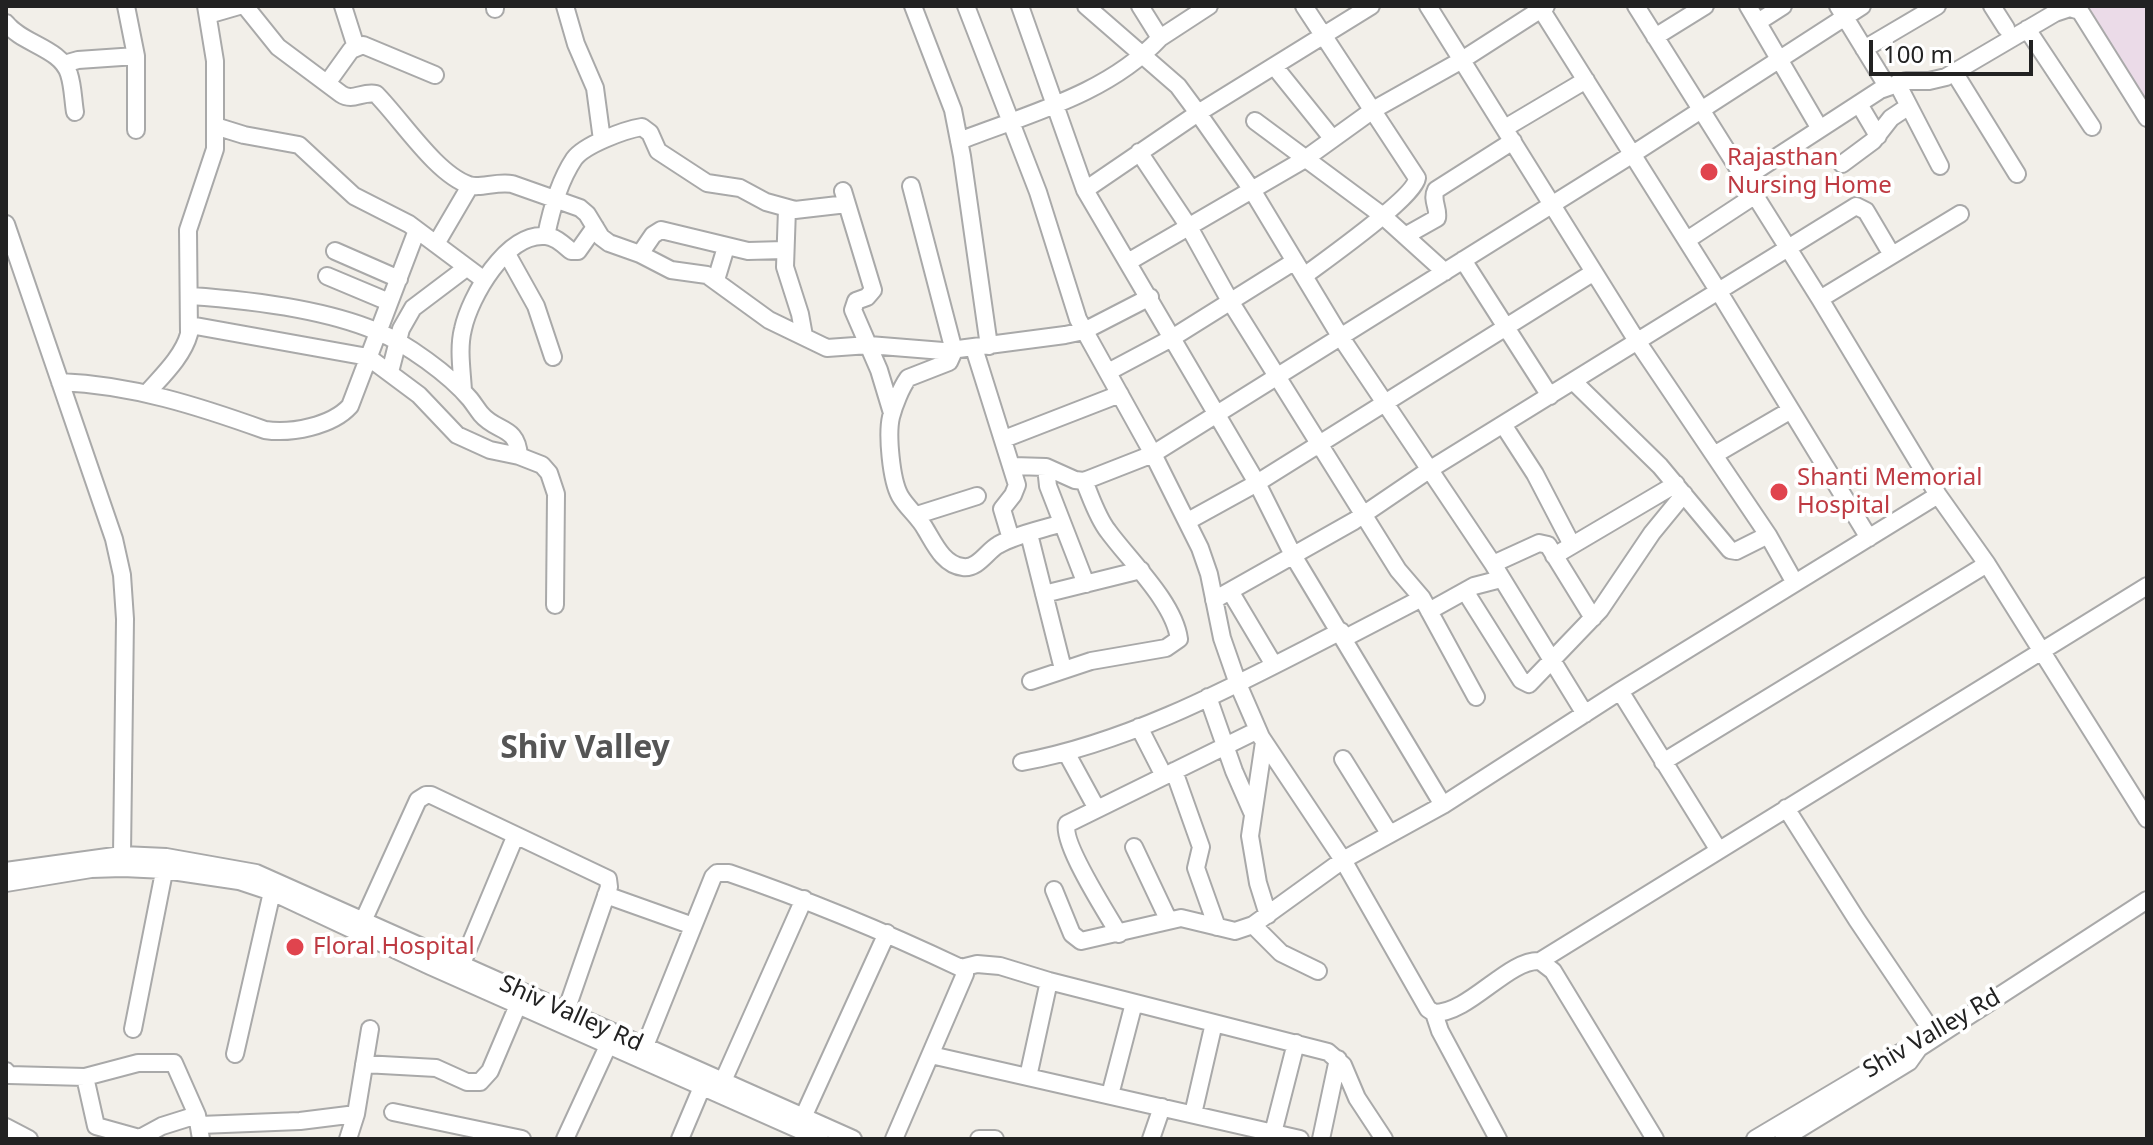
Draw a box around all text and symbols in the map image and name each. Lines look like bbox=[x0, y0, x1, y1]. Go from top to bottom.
scale bar bbox=[1873, 24, 2037, 74]
text: 100 m bbox=[1883, 37, 1953, 70]
place label: Rajasthan Nursing Home bbox=[1727, 144, 1892, 200]
marker: Rajasthan Nursing Home bbox=[1698, 161, 1720, 183]
place label: Shanti Memorial Hospital bbox=[1797, 464, 1982, 520]
marker: Shanti Memorial Hospital bbox=[1768, 481, 1790, 503]
district label: Shiv Valley bbox=[500, 730, 670, 768]
place label: Floral Hospital bbox=[313, 933, 475, 961]
marker: Floral Hospital bbox=[284, 936, 306, 958]
street label: Shiv Valley Rd bbox=[495, 970, 647, 1058]
street label: Shiv Valley Rd bbox=[1858, 983, 2006, 1085]

